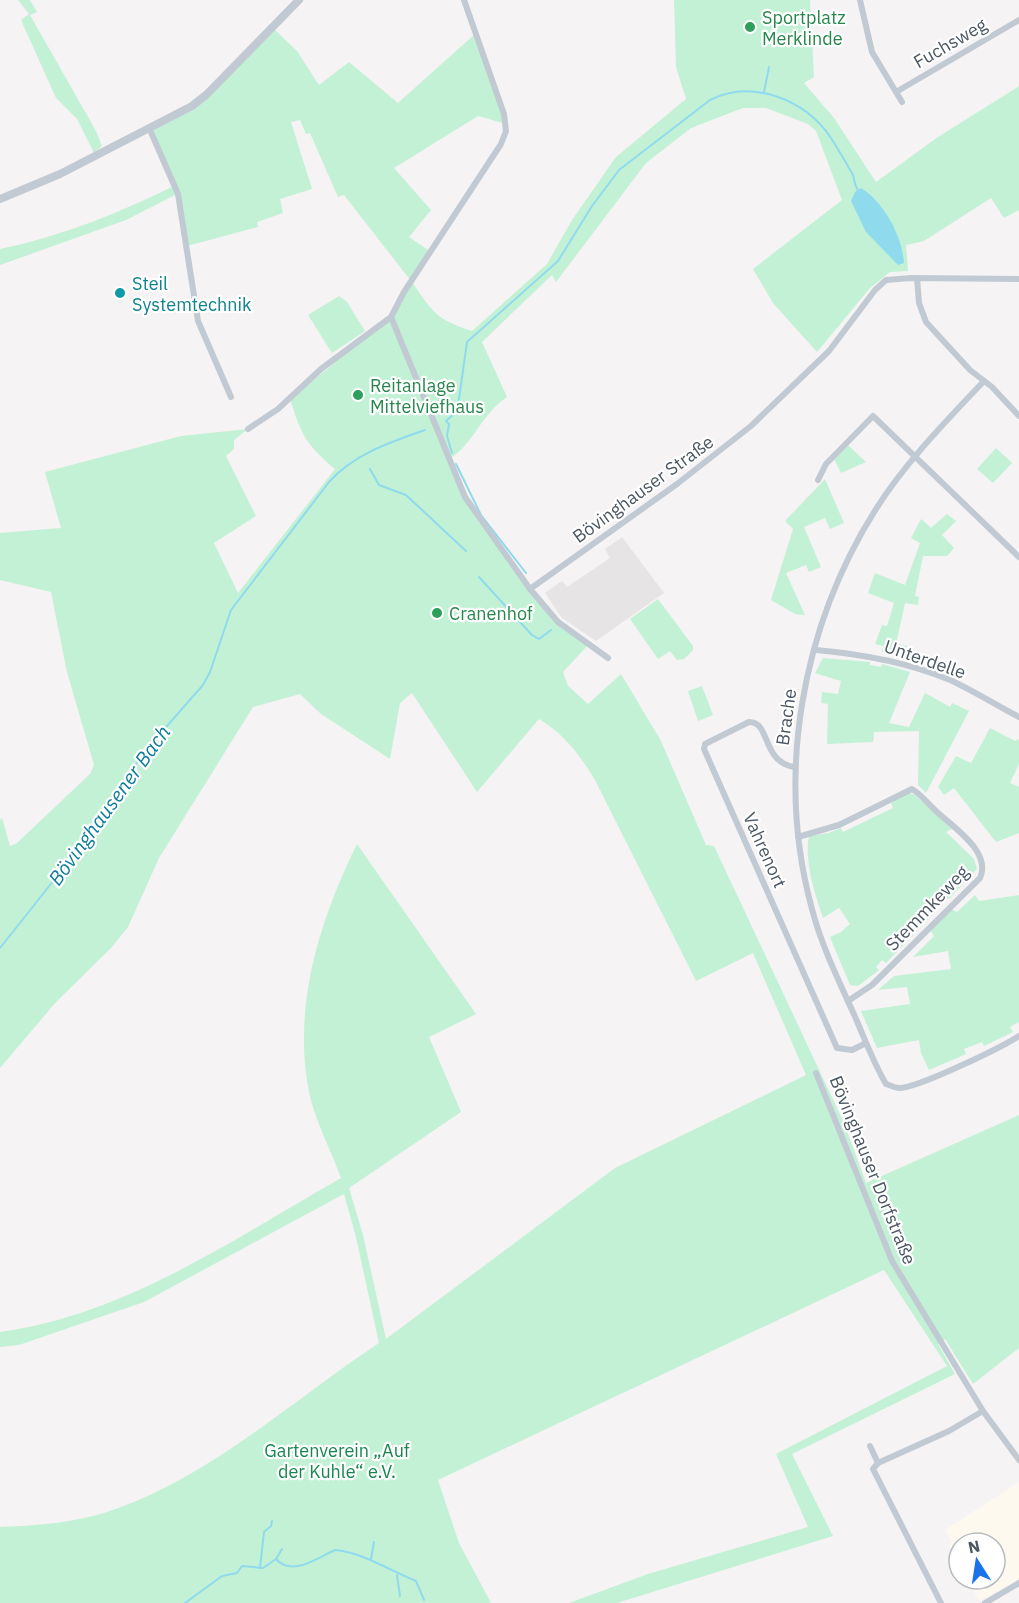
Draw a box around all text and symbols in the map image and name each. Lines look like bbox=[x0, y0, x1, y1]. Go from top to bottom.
place label: Sportplatz Merklinde bbox=[762, 6, 846, 50]
street label: Fuchsweg bbox=[909, 13, 991, 73]
marker: Sportplatz Merklinde bbox=[743, 20, 757, 34]
place label: Steil Systemtechnik bbox=[132, 272, 252, 316]
marker: Steil Systemtechnik bbox=[113, 286, 127, 300]
place label: Reitanlage Mittelviefhaus bbox=[370, 374, 484, 418]
marker: Reitanlage Mittelviefhaus bbox=[351, 388, 365, 402]
street label: Bövinghauser Straße bbox=[568, 430, 718, 548]
place label: Cranenhof bbox=[449, 602, 533, 625]
marker: Cranenhof bbox=[430, 606, 444, 620]
street label: Unterdelle bbox=[881, 634, 969, 684]
street label: Brache bbox=[771, 687, 801, 747]
water label: Bövinghausener Bach bbox=[42, 719, 176, 891]
street label: Vahrenort bbox=[738, 809, 792, 891]
street label: Stemmkeweg bbox=[880, 860, 974, 956]
street label: Bövinghauser Dorfstraße bbox=[825, 1072, 921, 1268]
park label: Gartenverein „Auf der Kuhle“ e.V. bbox=[264, 1439, 410, 1483]
north arrow bbox=[947, 1531, 1007, 1591]
text: N bbox=[966, 1535, 982, 1557]

